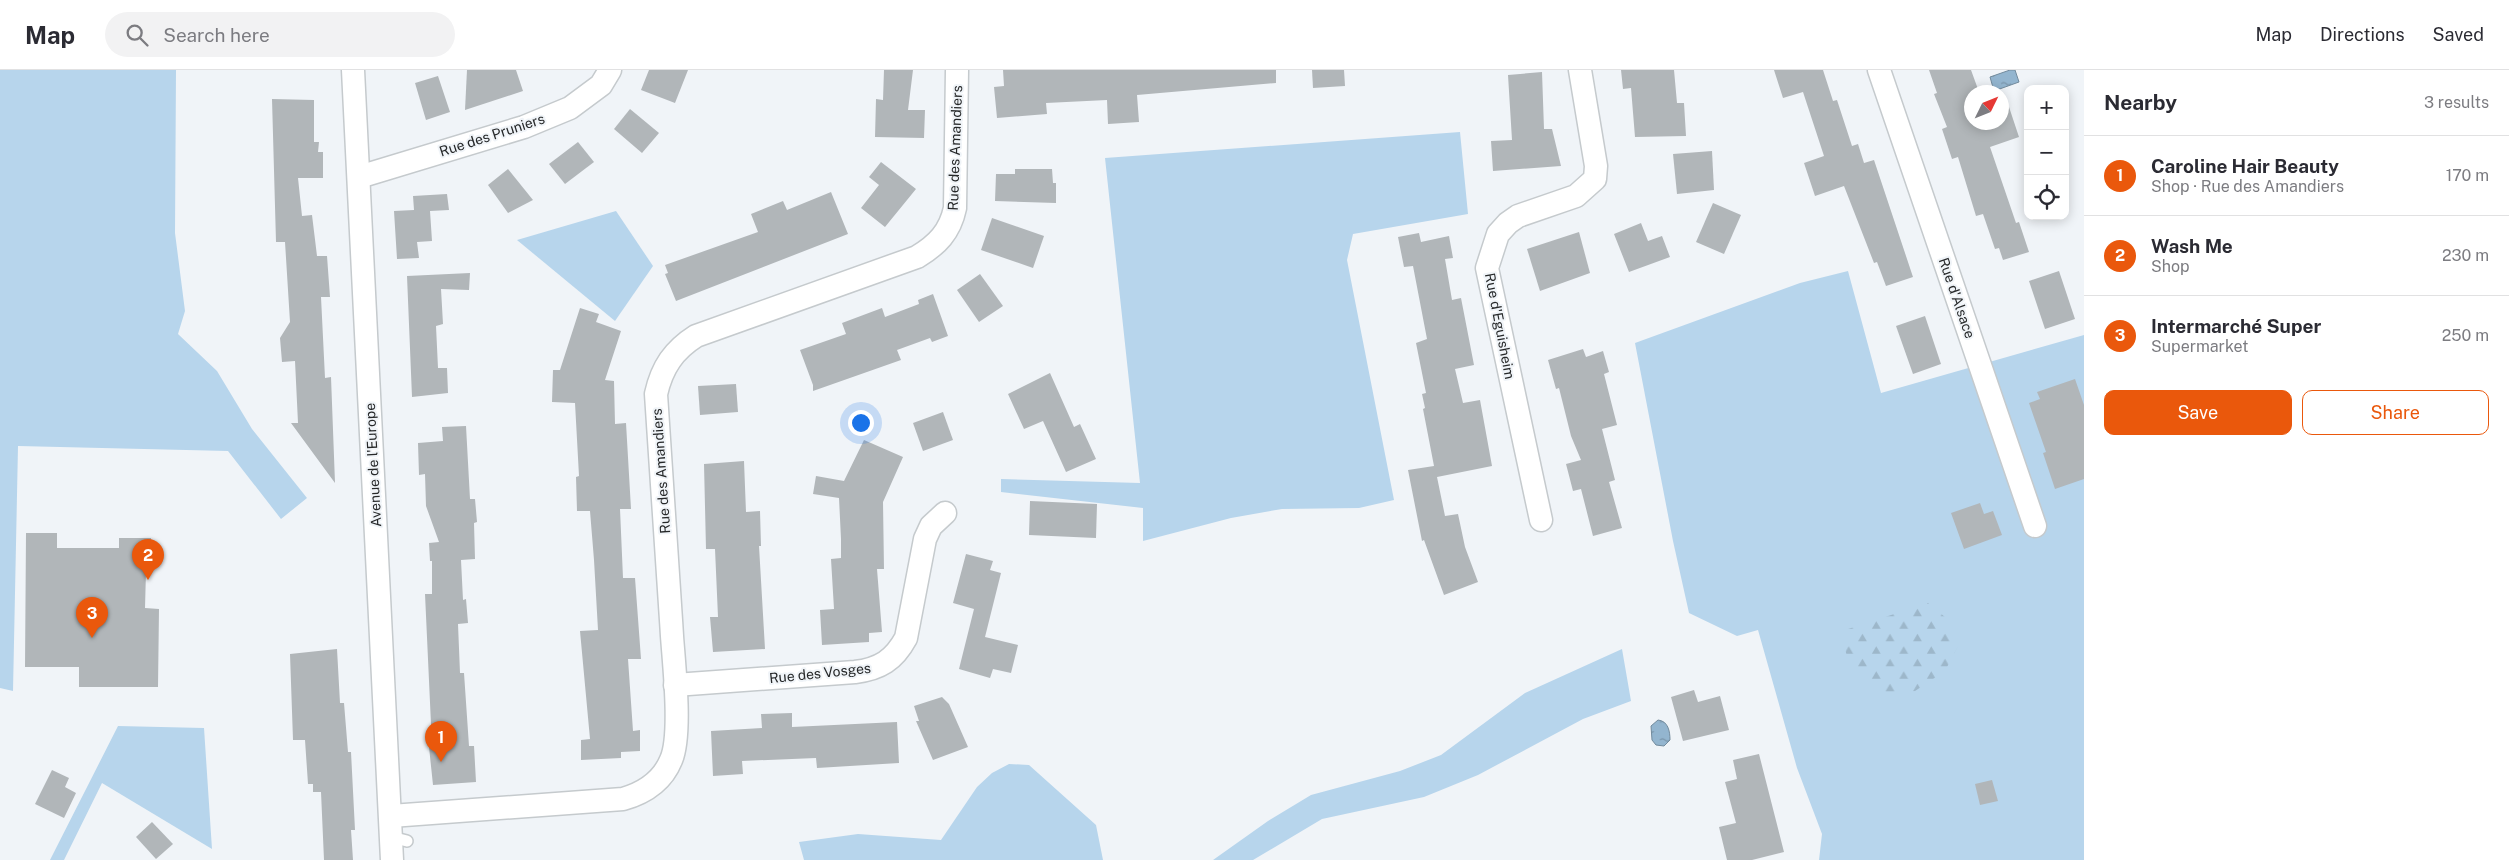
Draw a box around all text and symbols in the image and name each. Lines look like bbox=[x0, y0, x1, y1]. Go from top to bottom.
search box bbox=[105, 12, 455, 57]
text: Map bbox=[25, 21, 75, 49]
icon: search bbox=[123, 21, 151, 49]
text: Search here bbox=[163, 24, 270, 46]
text: Map bbox=[2255, 24, 2292, 45]
text: Directions bbox=[2320, 24, 2405, 45]
text: Saved bbox=[2433, 24, 2484, 45]
street label: Rue des Amandiers bbox=[945, 85, 965, 211]
north arrow bbox=[1964, 85, 2009, 130]
map controls bbox=[2024, 85, 2069, 220]
button: + bbox=[2024, 85, 2069, 130]
text: Nearby bbox=[2104, 90, 2177, 115]
text: 3 results bbox=[2424, 93, 2489, 112]
street label: Rue des Pruniers bbox=[437, 110, 547, 160]
button: − bbox=[2024, 130, 2069, 175]
text: Caroline Hair Beauty bbox=[2151, 155, 2339, 177]
text: 1 bbox=[2117, 166, 2123, 185]
text: 170 m bbox=[2446, 166, 2489, 185]
button: locate bbox=[2024, 175, 2069, 220]
text: Shop · Rue des Amandiers bbox=[2151, 177, 2344, 196]
text: Wash Me bbox=[2151, 235, 2233, 257]
text: 2 bbox=[2115, 246, 2125, 265]
text: 230 m bbox=[2442, 246, 2489, 265]
street label: Rue d'Alsace bbox=[1936, 255, 1978, 341]
text: Shop bbox=[2151, 257, 2190, 276]
street label: Rue d'Eguisheim bbox=[1482, 272, 1518, 380]
text: Intermarché Super bbox=[2151, 315, 2321, 337]
text: 3 bbox=[2115, 326, 2125, 345]
text: 250 m bbox=[2442, 326, 2489, 345]
text: Supermarket bbox=[2151, 337, 2248, 356]
button: Save bbox=[2104, 390, 2292, 435]
button: Share bbox=[2302, 390, 2489, 435]
street label: Avenue de l'Europe bbox=[362, 402, 384, 527]
street label: Rue des Amandiers bbox=[649, 408, 673, 534]
your location bbox=[848, 410, 874, 436]
pin: 2 bbox=[132, 539, 164, 580]
pin: 3 bbox=[76, 597, 108, 638]
street label: Rue des Vosges bbox=[768, 660, 872, 686]
pin: 1 bbox=[425, 721, 457, 762]

